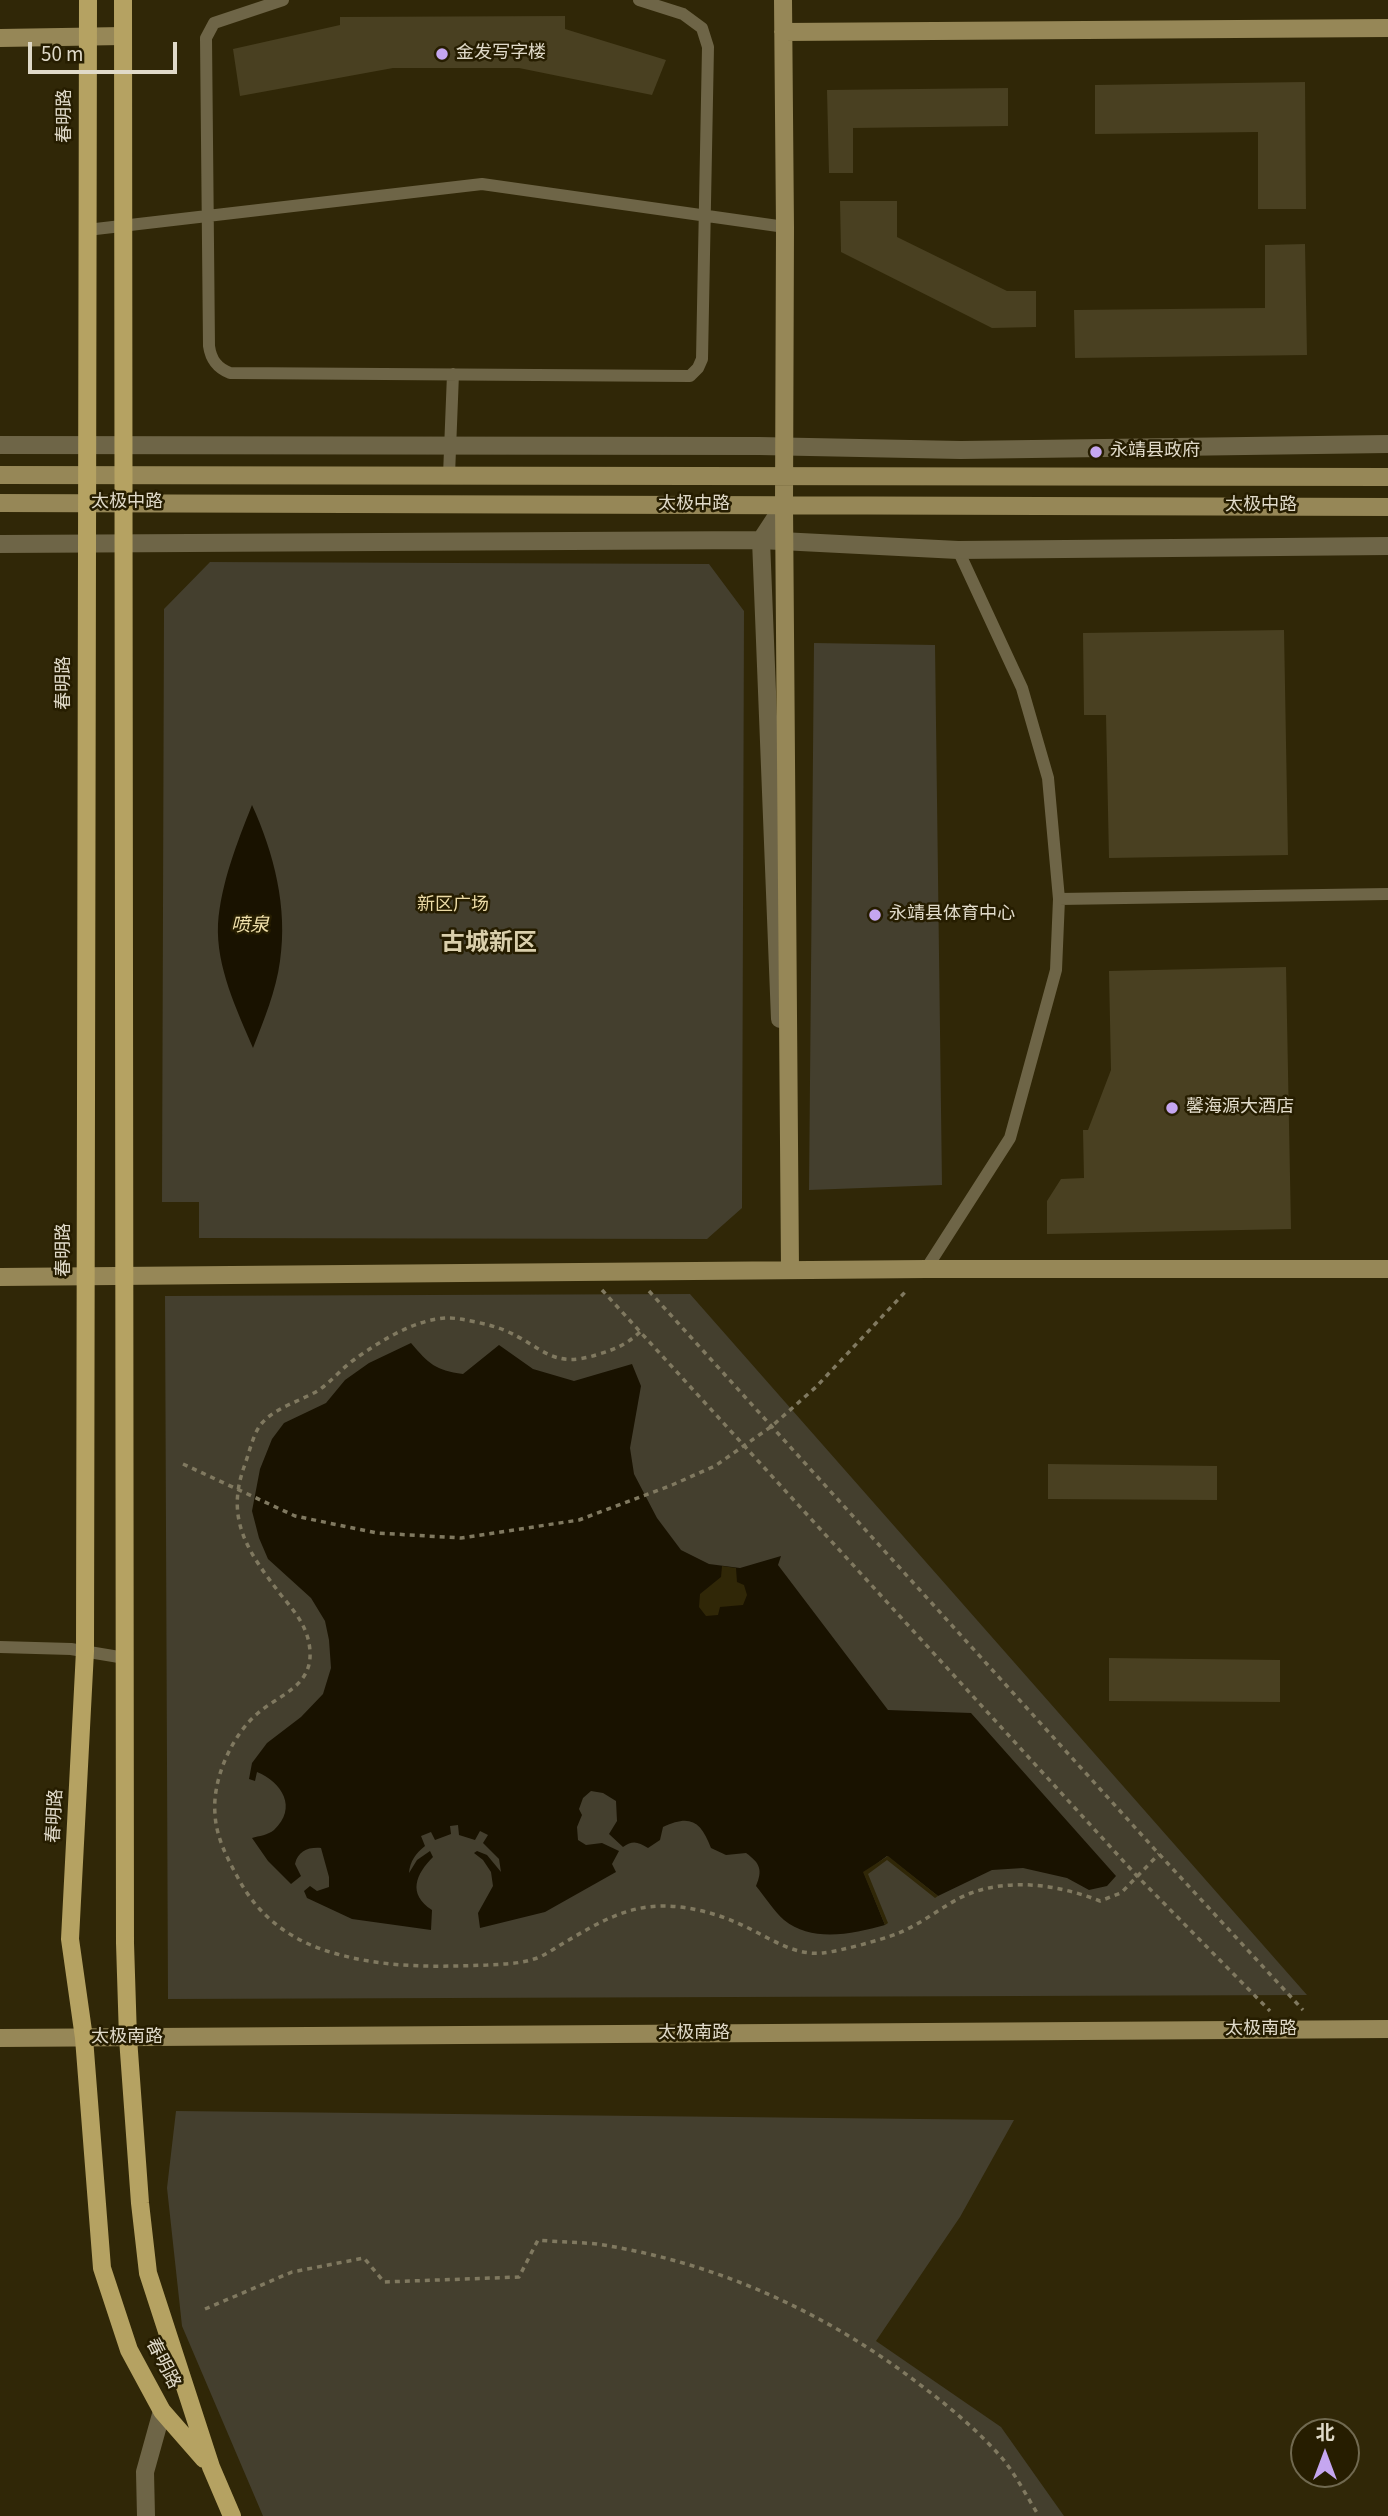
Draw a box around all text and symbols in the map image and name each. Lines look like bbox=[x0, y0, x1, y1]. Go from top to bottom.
scale bar bbox=[32, 28, 180, 72]
text: 50 m bbox=[41, 39, 83, 69]
place label: 金发写字楼 bbox=[456, 43, 546, 65]
marker: 金发写字楼 bbox=[434, 46, 450, 62]
street label: 春明路 bbox=[55, 89, 77, 143]
place label: 永靖县政府 bbox=[1110, 441, 1200, 463]
marker: 永靖县政府 bbox=[1088, 444, 1104, 460]
street label: 太极中路 bbox=[91, 492, 163, 514]
street label: 太极中路 bbox=[658, 494, 730, 516]
street label: 太极中路 bbox=[1225, 495, 1297, 517]
street label: 春明路 bbox=[54, 656, 76, 710]
park label: 新区广场 bbox=[417, 895, 489, 917]
place label: 永靖县体育中心 bbox=[889, 904, 1015, 926]
marker: 永靖县体育中心 bbox=[867, 907, 883, 923]
water label: 喷泉 bbox=[231, 916, 269, 938]
district label: 古城新区 bbox=[441, 931, 537, 959]
place label: 馨海源大酒店 bbox=[1186, 1097, 1294, 1119]
marker: 馨海源大酒店 bbox=[1164, 1100, 1180, 1116]
street label: 春明路 bbox=[54, 1223, 76, 1277]
street label: 春明路 bbox=[44, 1788, 68, 1844]
street label: 太极南路 bbox=[1225, 2019, 1297, 2041]
street label: 太极南路 bbox=[658, 2023, 730, 2045]
street label: 太极南路 bbox=[91, 2027, 163, 2049]
street label: 春明路 bbox=[140, 2335, 184, 2393]
north arrow bbox=[1290, 2418, 1360, 2488]
text: 北 bbox=[1315, 2420, 1335, 2447]

